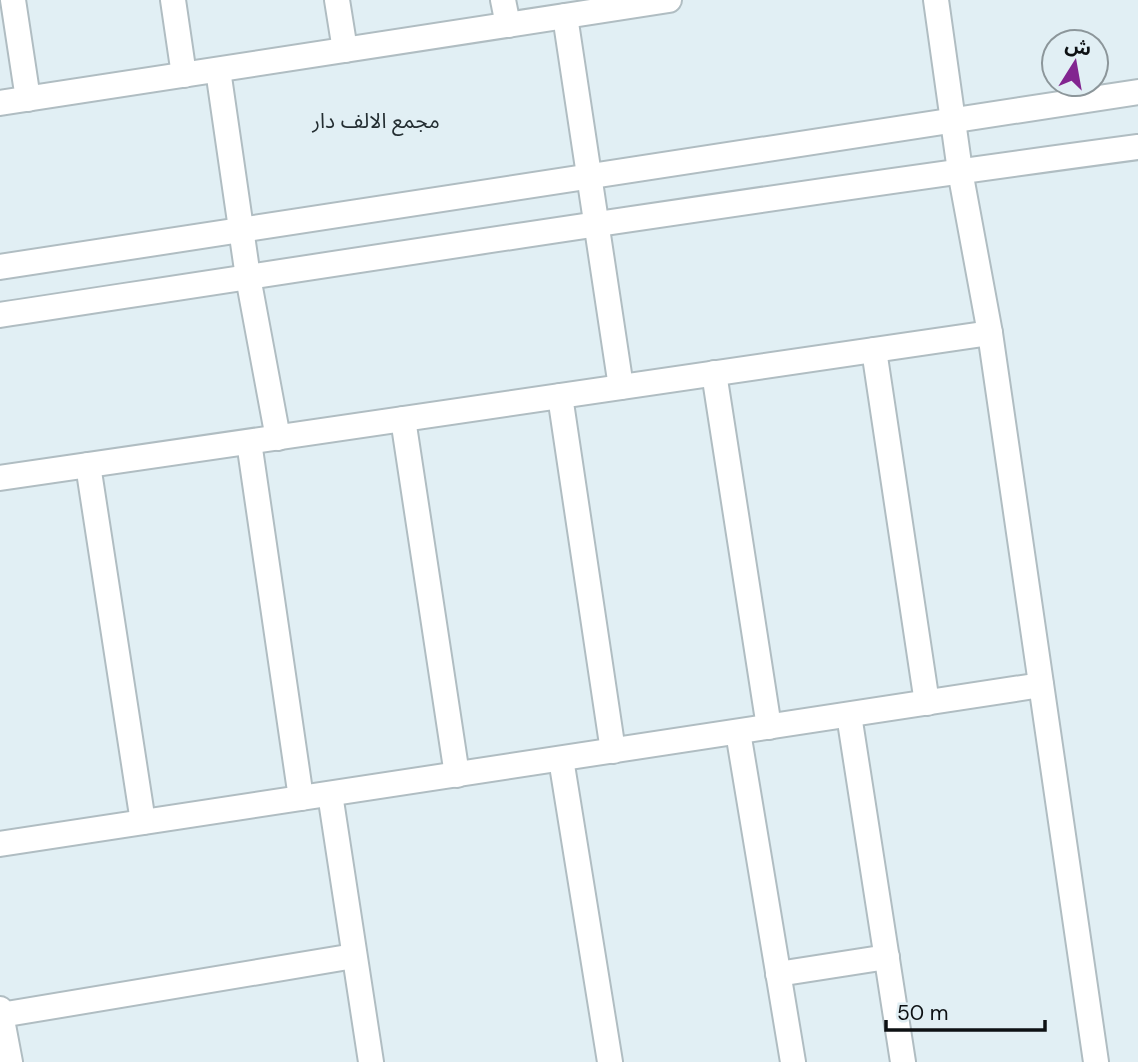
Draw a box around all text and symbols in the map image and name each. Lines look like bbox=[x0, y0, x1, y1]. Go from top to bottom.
north arrow bbox=[1040, 28, 1110, 98]
text: ش bbox=[1063, 32, 1093, 62]
district label: مجمع الالف دار bbox=[311, 107, 440, 136]
scale bar bbox=[886, 988, 1045, 1032]
text: 50 m bbox=[897, 999, 948, 1027]

